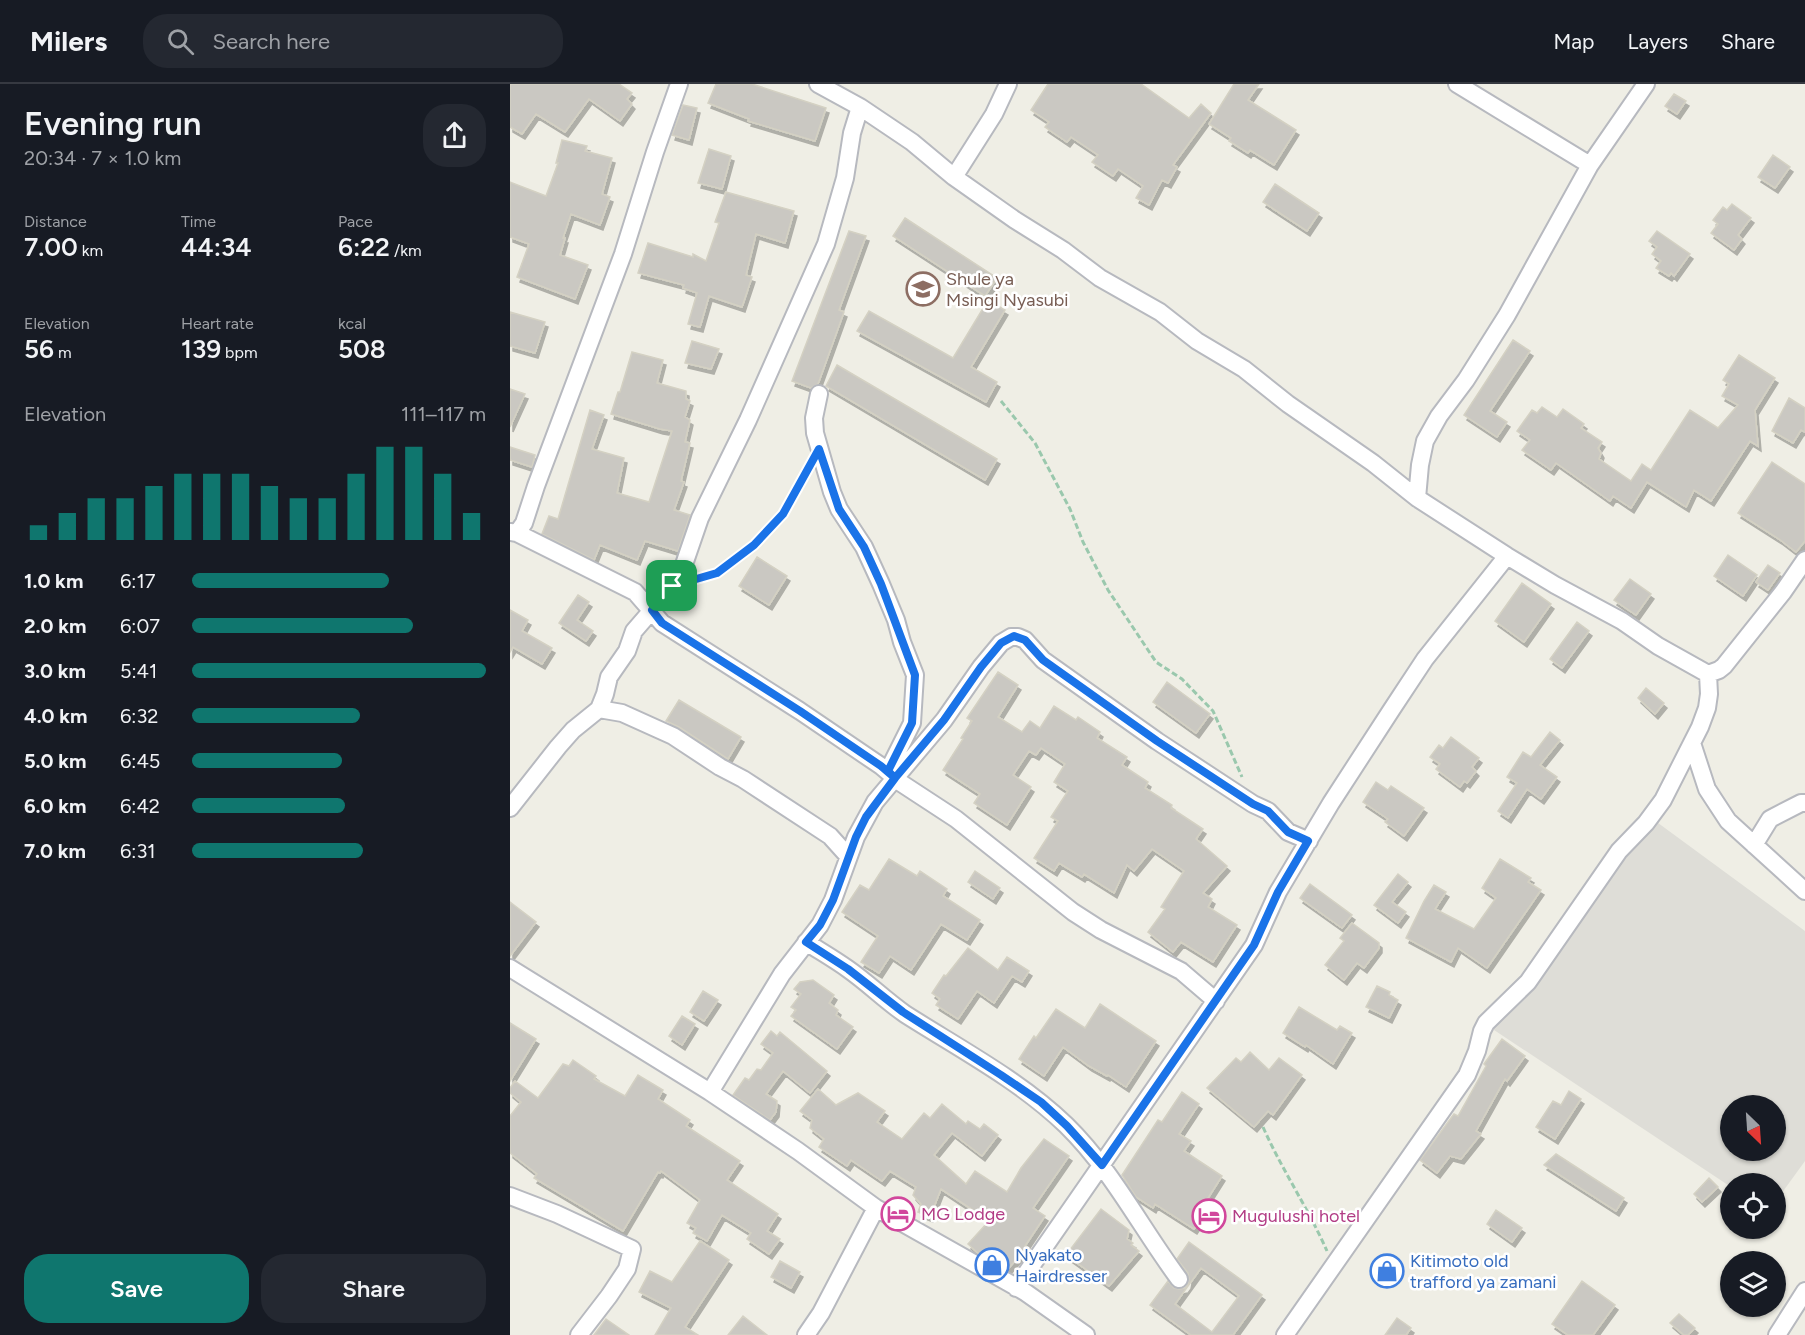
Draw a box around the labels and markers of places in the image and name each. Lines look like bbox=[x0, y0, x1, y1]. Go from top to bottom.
place label: Shule ya Msingi Nyasubi bbox=[946, 268, 1069, 311]
school or university icon: Shule ya Msingi Nyasubi bbox=[905, 271, 941, 307]
pin bbox=[646, 560, 697, 611]
hotel icon: MG Lodge bbox=[880, 1196, 916, 1232]
hotel icon: Mugulushi hotel bbox=[1191, 1198, 1227, 1234]
place label: MG Lodge bbox=[921, 1203, 1005, 1225]
place label: Mugulushi hotel bbox=[1232, 1205, 1360, 1227]
place label: Nyakato Hairdresser bbox=[1015, 1244, 1107, 1287]
shop icon: Nyakato Hairdresser bbox=[974, 1247, 1010, 1283]
place label: Kitimoto old trafford ya zamani bbox=[1410, 1250, 1556, 1293]
shop icon: Kitimoto old trafford ya zamani bbox=[1369, 1253, 1405, 1289]

